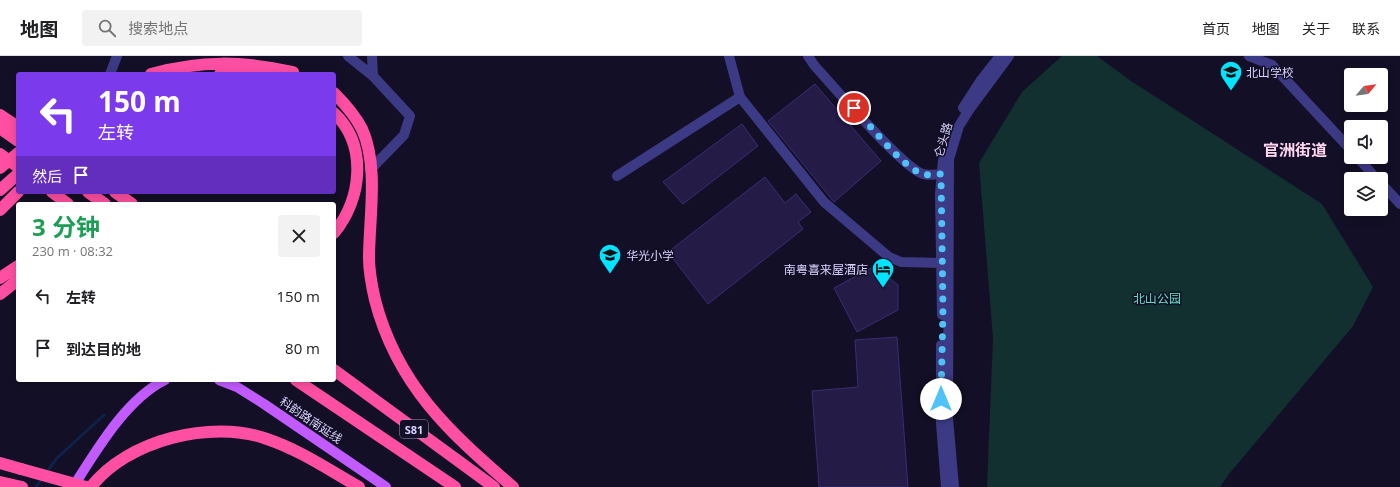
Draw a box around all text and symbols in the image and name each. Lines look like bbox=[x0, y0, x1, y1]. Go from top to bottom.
search box bbox=[82, 10, 362, 46]
text: 地图 bbox=[20, 16, 58, 42]
icon: search bbox=[96, 17, 118, 39]
text: 搜索地点 bbox=[128, 18, 188, 38]
text: 首页 bbox=[1202, 19, 1230, 38]
text: 地图 bbox=[1252, 19, 1280, 38]
text: 关于 bbox=[1302, 19, 1330, 38]
text: 联系 bbox=[1352, 19, 1380, 38]
school or university icon: 北山学校 bbox=[1218, 59, 1244, 92]
place label: 北山学校 bbox=[1246, 64, 1294, 81]
north arrow bbox=[1344, 68, 1388, 112]
map controls bbox=[1344, 68, 1388, 216]
text: 150 m bbox=[98, 82, 181, 120]
icon: left bbox=[32, 88, 84, 140]
pin bbox=[837, 91, 871, 125]
icon: arrive bbox=[843, 97, 865, 119]
text: 左转 bbox=[98, 120, 134, 144]
street label: 仑头路 bbox=[930, 120, 956, 160]
button: sound bbox=[1344, 120, 1388, 164]
district label: 官洲街道 bbox=[1263, 139, 1327, 161]
icon: arrive bbox=[70, 164, 92, 186]
text: 然后 bbox=[32, 166, 62, 186]
button: layers bbox=[1344, 172, 1388, 216]
text: 3 分钟 bbox=[32, 210, 100, 243]
button: close bbox=[278, 215, 320, 257]
text: 230 m · 08:32 bbox=[32, 242, 113, 260]
school or university icon: 华光小学 bbox=[597, 242, 623, 275]
place label: 华光小学 bbox=[626, 247, 674, 264]
hotel icon: 南粤喜来屋酒店 bbox=[870, 256, 896, 289]
place label: 南粤喜来屋酒店 bbox=[784, 261, 868, 278]
icon: left bbox=[32, 285, 54, 307]
text: 150 m bbox=[276, 286, 320, 306]
text: 左转 bbox=[66, 287, 96, 307]
park label: 北山公园 bbox=[1133, 290, 1181, 307]
icon: arrive bbox=[32, 337, 54, 359]
text: 80 m bbox=[285, 338, 320, 358]
text: 到达目的地 bbox=[66, 339, 141, 359]
position arrow bbox=[920, 378, 962, 420]
street label: 科韵路南延线 bbox=[276, 393, 346, 447]
road number: S81 bbox=[400, 420, 428, 438]

